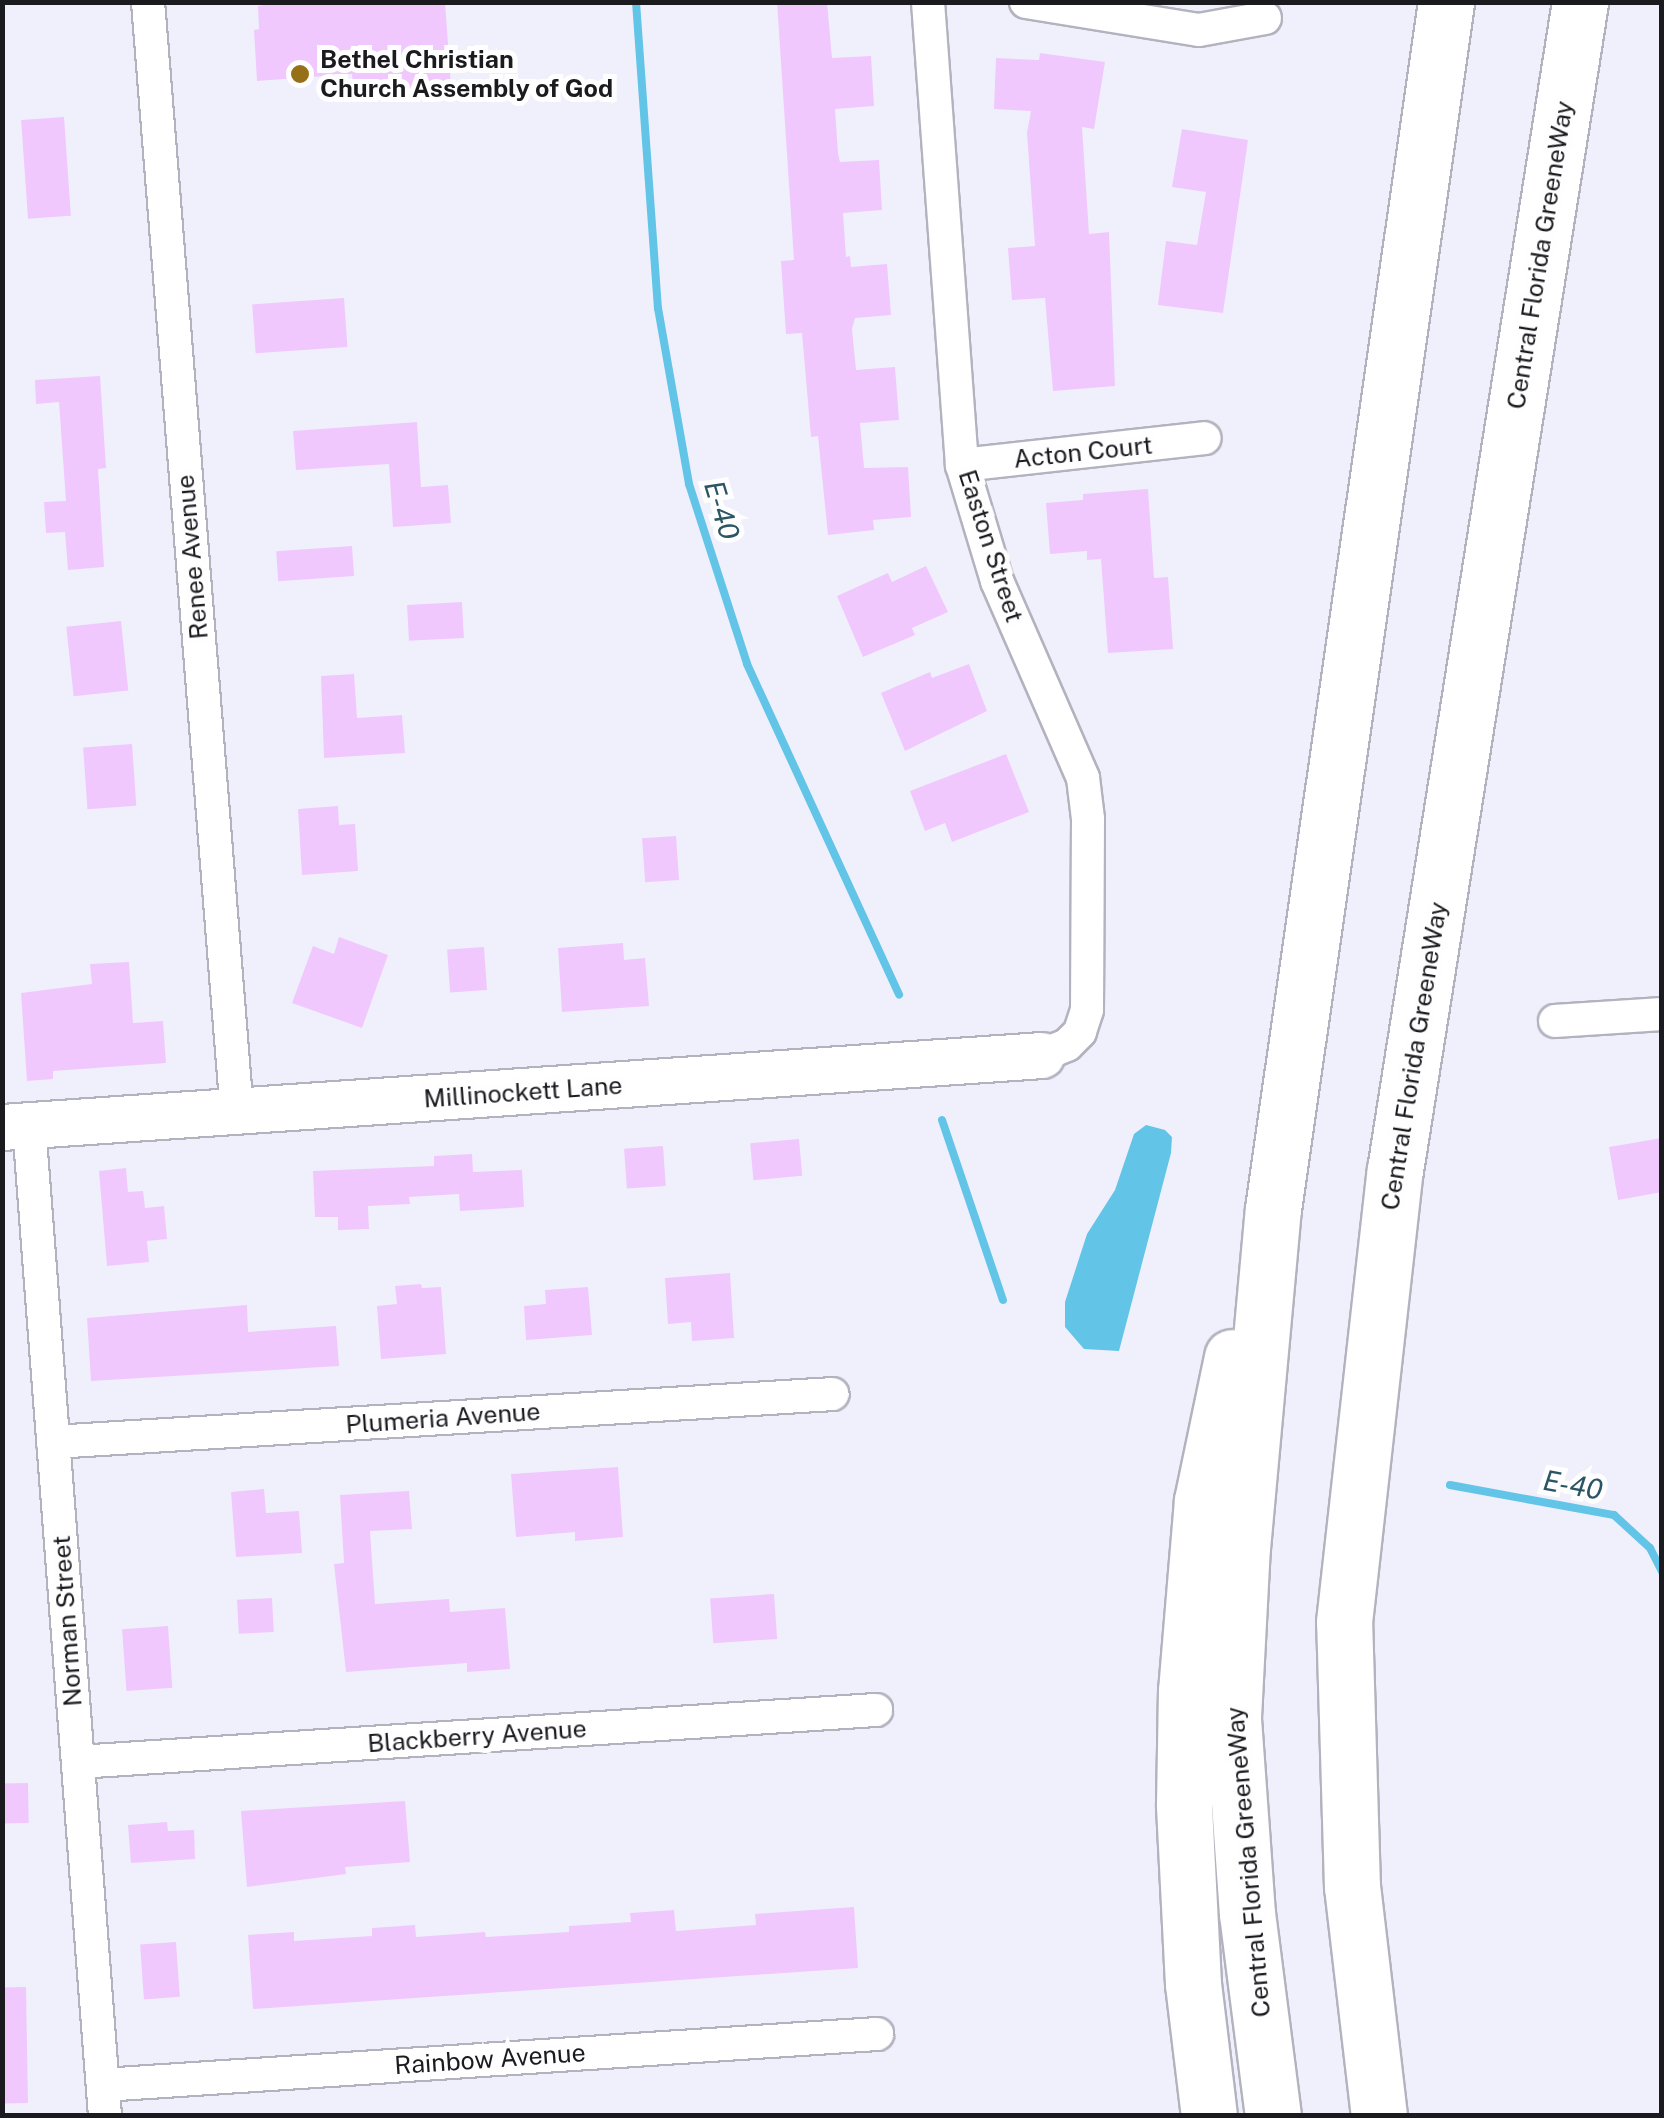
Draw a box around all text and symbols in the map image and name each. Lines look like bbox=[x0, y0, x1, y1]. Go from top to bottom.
place label: Bethel Christian Church Assembly of God bbox=[320, 45, 614, 104]
marker: Bethel Christian Church Assembly of God bbox=[289, 63, 311, 85]
street label: Central Florida GreeneWay bbox=[1501, 99, 1579, 411]
street label: Acton Court bbox=[1012, 430, 1154, 474]
street label: Easton Street bbox=[952, 466, 1030, 626]
street label: Renee Avenue bbox=[170, 473, 214, 641]
water label: E-40 bbox=[697, 477, 747, 543]
street label: Central Florida GreeneWay bbox=[1375, 900, 1453, 1212]
street label: Millinockett Lane bbox=[423, 1070, 623, 1114]
street label: Plumeria Avenue bbox=[345, 1396, 541, 1440]
water label: E-40 bbox=[1541, 1463, 1605, 1507]
street label: Norman Street bbox=[46, 1534, 88, 1708]
street label: Central Florida GreeneWay bbox=[1219, 1705, 1277, 2019]
street label: Blackberry Avenue bbox=[366, 1713, 588, 1759]
street label: Rainbow Avenue bbox=[393, 2037, 587, 2081]

